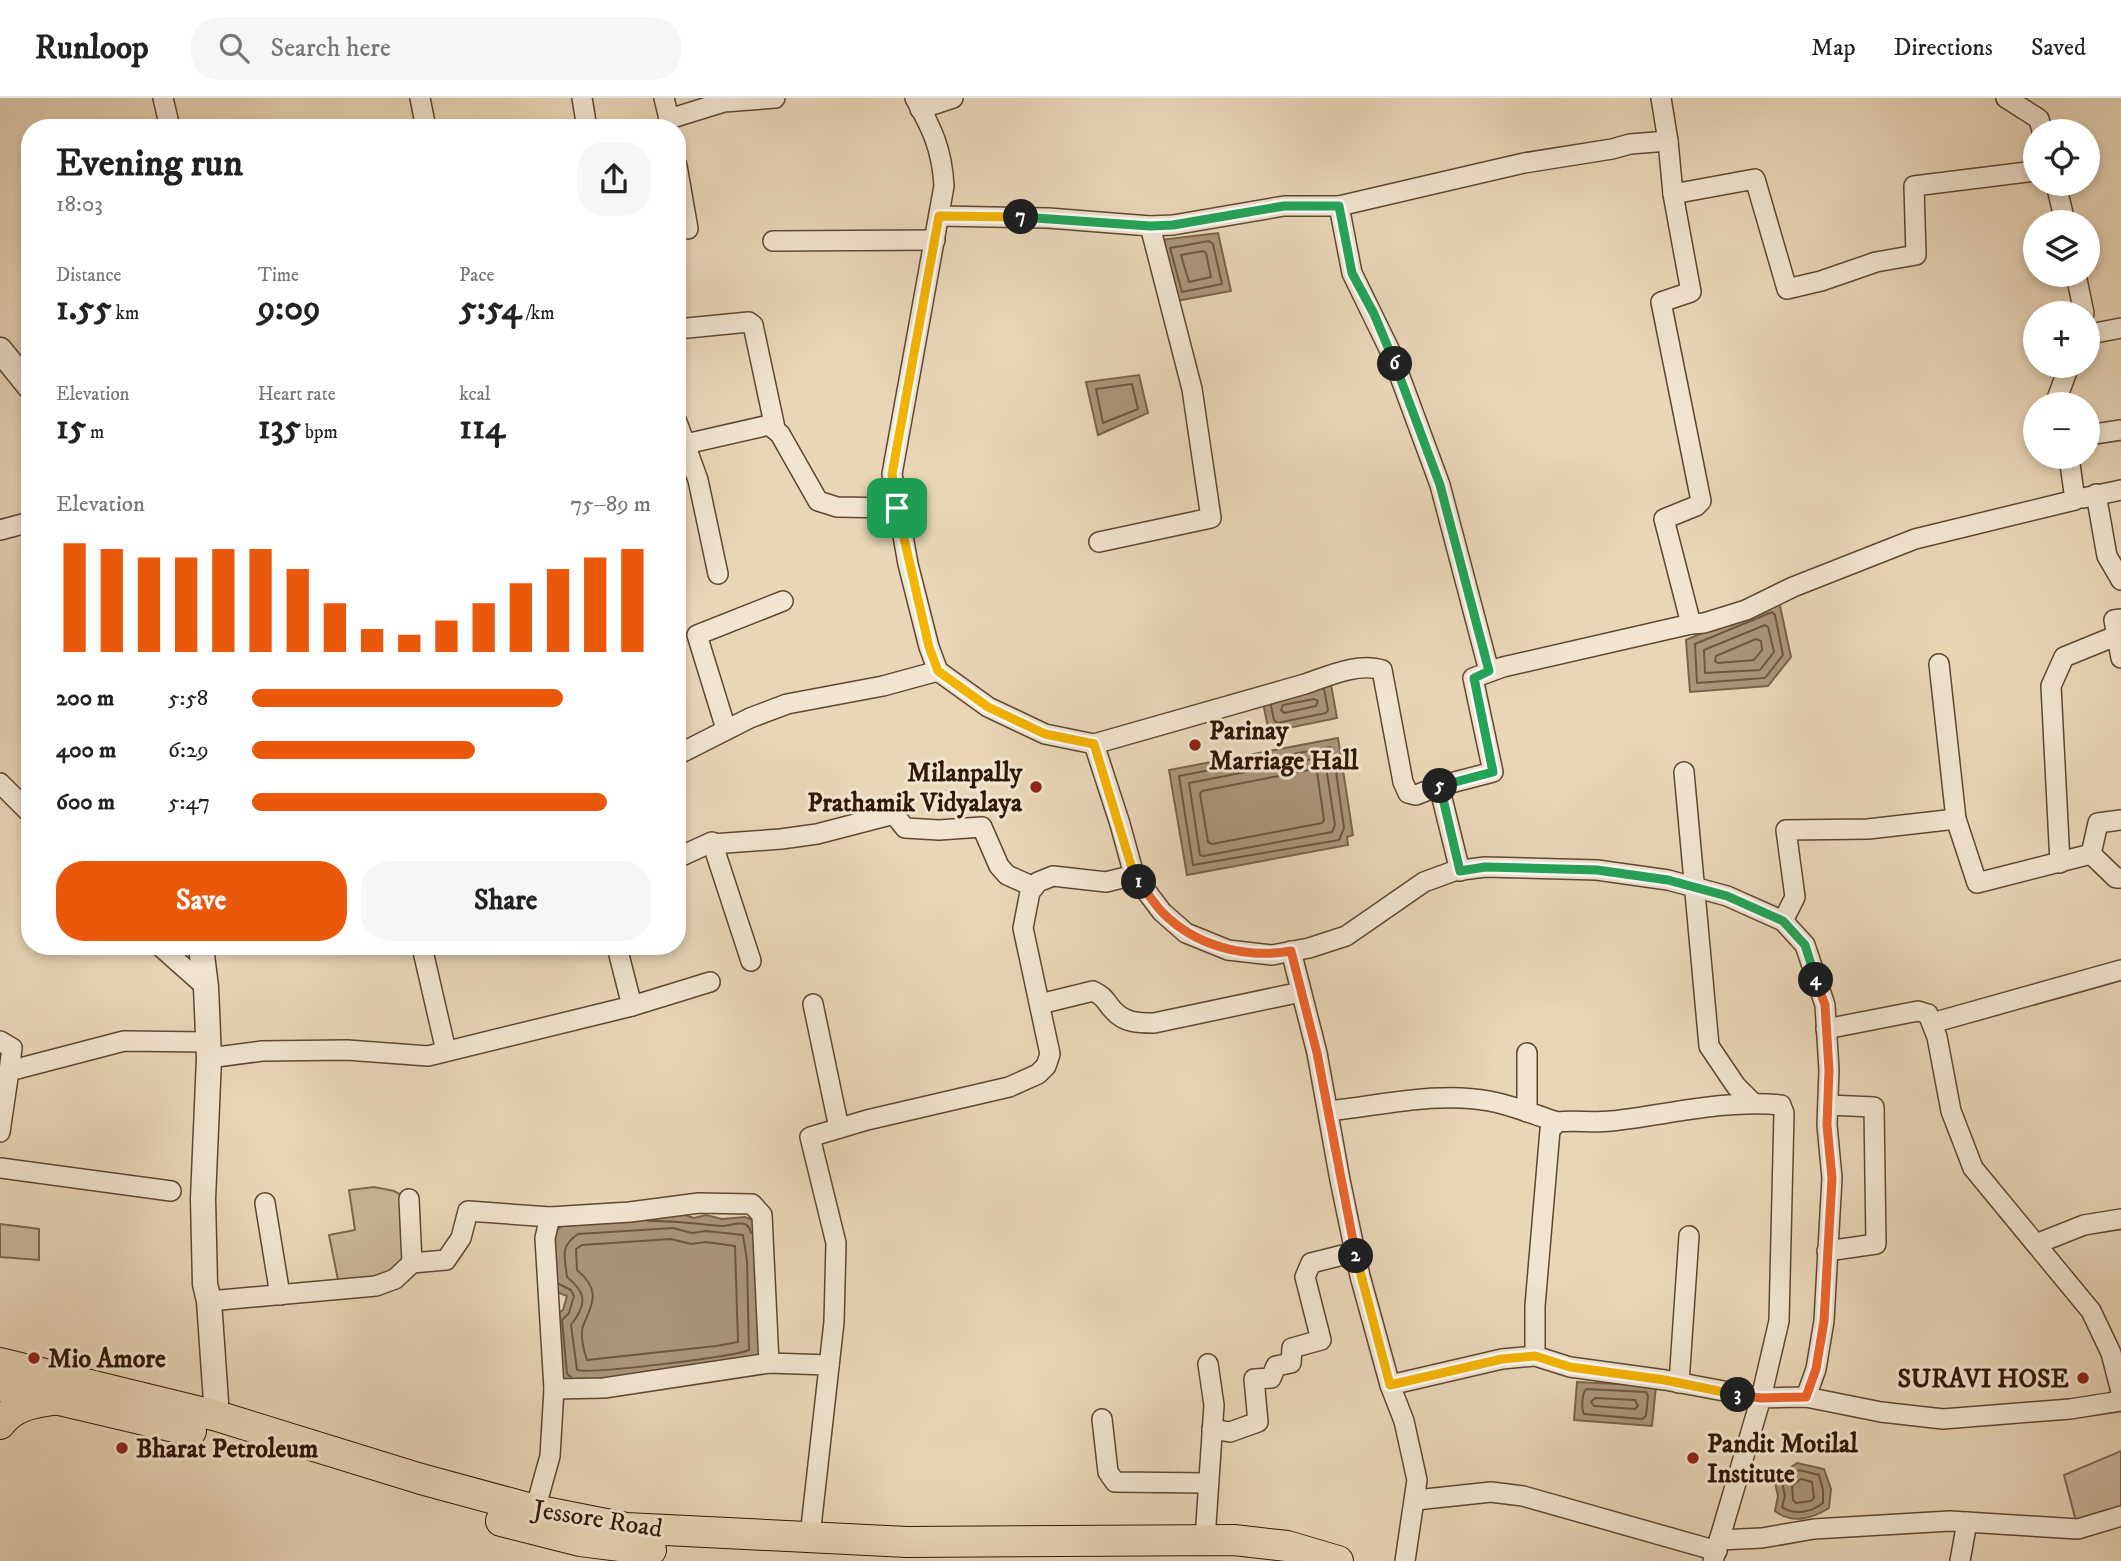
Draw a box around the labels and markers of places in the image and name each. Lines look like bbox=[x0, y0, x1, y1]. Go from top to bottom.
pin: 7 bbox=[1004, 200, 1038, 234]
pin: 6 bbox=[1378, 346, 1412, 382]
pin bbox=[867, 478, 927, 538]
place label: Parinay Marriage Hall bbox=[1209, 715, 1360, 778]
marker: Parinay Marriage Hall bbox=[1187, 737, 1203, 753]
place label: Milanpally Prathamik Vidyalaya bbox=[807, 757, 1023, 820]
pin: 5 bbox=[1422, 768, 1458, 804]
marker: Milanpally Prathamik Vidyalaya bbox=[1028, 779, 1044, 795]
pin: 1 bbox=[1122, 864, 1156, 900]
pin: 4 bbox=[1798, 962, 1834, 998]
pin: 2 bbox=[1338, 1238, 1374, 1274]
place label: Mio Amore bbox=[48, 1343, 166, 1376]
marker: Mio Amore bbox=[26, 1350, 42, 1366]
place label: SURAVI HOSE bbox=[1897, 1363, 2069, 1396]
marker: SURAVI HOSE bbox=[2075, 1370, 2091, 1386]
pin: 3 bbox=[1720, 1378, 1756, 1412]
place label: Pandit Motilal Institute bbox=[1707, 1428, 1859, 1491]
place label: Bharat Petroleum bbox=[136, 1433, 319, 1466]
marker: Bharat Petroleum bbox=[114, 1440, 130, 1456]
marker: Pandit Motilal Institute bbox=[1685, 1450, 1701, 1466]

